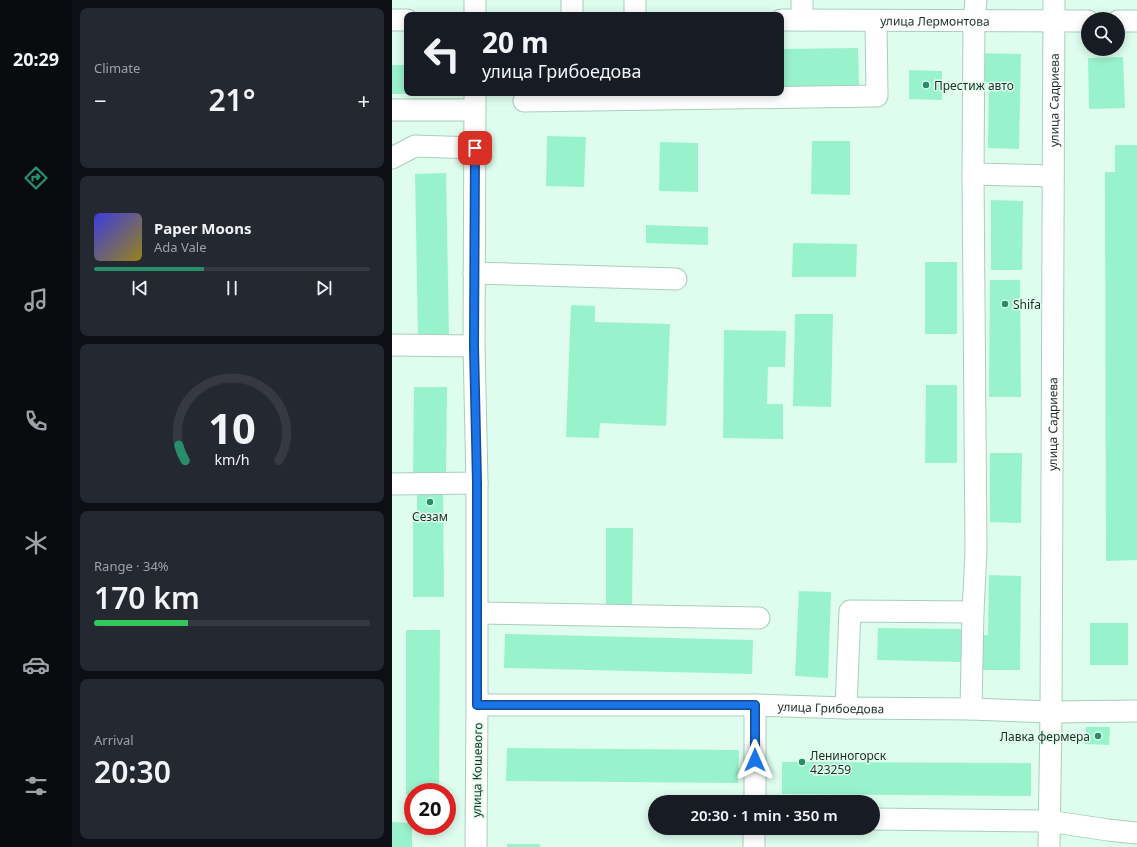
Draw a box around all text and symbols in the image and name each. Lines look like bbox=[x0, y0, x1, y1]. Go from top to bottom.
street label: улица Лермонтова bbox=[880, 12, 990, 29]
map controls bbox=[1081, 12, 1125, 56]
button: search bbox=[1081, 12, 1125, 56]
text: 20 m bbox=[482, 23, 549, 61]
icon: left bbox=[416, 28, 468, 80]
text: 20:29 bbox=[13, 47, 59, 71]
street label: улица Садриева bbox=[1045, 53, 1062, 147]
text: Climate bbox=[94, 59, 140, 77]
text: улица Грибоедова bbox=[482, 59, 641, 83]
place label: Престиж авто bbox=[934, 77, 1014, 94]
text: 21° bbox=[208, 79, 256, 120]
marker: Престиж авто bbox=[921, 80, 931, 90]
text: − bbox=[94, 85, 107, 115]
text: + bbox=[357, 85, 370, 115]
pin bbox=[458, 131, 492, 165]
icon: arrive bbox=[464, 137, 486, 159]
icon: directions bbox=[22, 164, 50, 192]
text: Paper Moons bbox=[154, 218, 252, 238]
text: Ada Vale bbox=[154, 238, 207, 256]
icon: previous bbox=[129, 277, 151, 299]
icon: pause bbox=[221, 277, 243, 299]
icon: next bbox=[313, 277, 335, 299]
icon: music bbox=[22, 286, 50, 314]
place label: Shifa bbox=[1013, 296, 1041, 313]
marker: Shifa bbox=[1000, 299, 1010, 309]
street label: улица Садриева bbox=[1044, 377, 1061, 471]
text: 10 bbox=[208, 400, 256, 456]
icon: phone bbox=[22, 407, 50, 435]
text: km/h bbox=[214, 450, 250, 469]
marker: Сезам bbox=[425, 497, 435, 507]
place label: Сезам bbox=[412, 508, 448, 525]
icon: climate bbox=[22, 529, 50, 557]
text: Range · 34% bbox=[94, 557, 169, 575]
text: 170 km bbox=[94, 577, 200, 618]
icon: car bbox=[22, 651, 50, 679]
street label: улица Грибоедова bbox=[778, 697, 884, 717]
street label: улица Кошевого bbox=[468, 722, 486, 818]
place label: Лавка фермера bbox=[1000, 728, 1090, 745]
text: Arrival bbox=[94, 731, 134, 749]
marker: Лавка фермера bbox=[1093, 731, 1103, 741]
position arrow bbox=[734, 739, 776, 781]
place label: Лениногорск 423259 bbox=[810, 747, 887, 778]
text: 20:30 bbox=[94, 751, 171, 792]
marker: Лениногорск 423259 bbox=[797, 757, 807, 767]
icon: filters bbox=[22, 772, 50, 800]
speed limit sign: 20 bbox=[404, 783, 456, 835]
text: 20:30 · 1 min · 350 m bbox=[690, 805, 838, 825]

